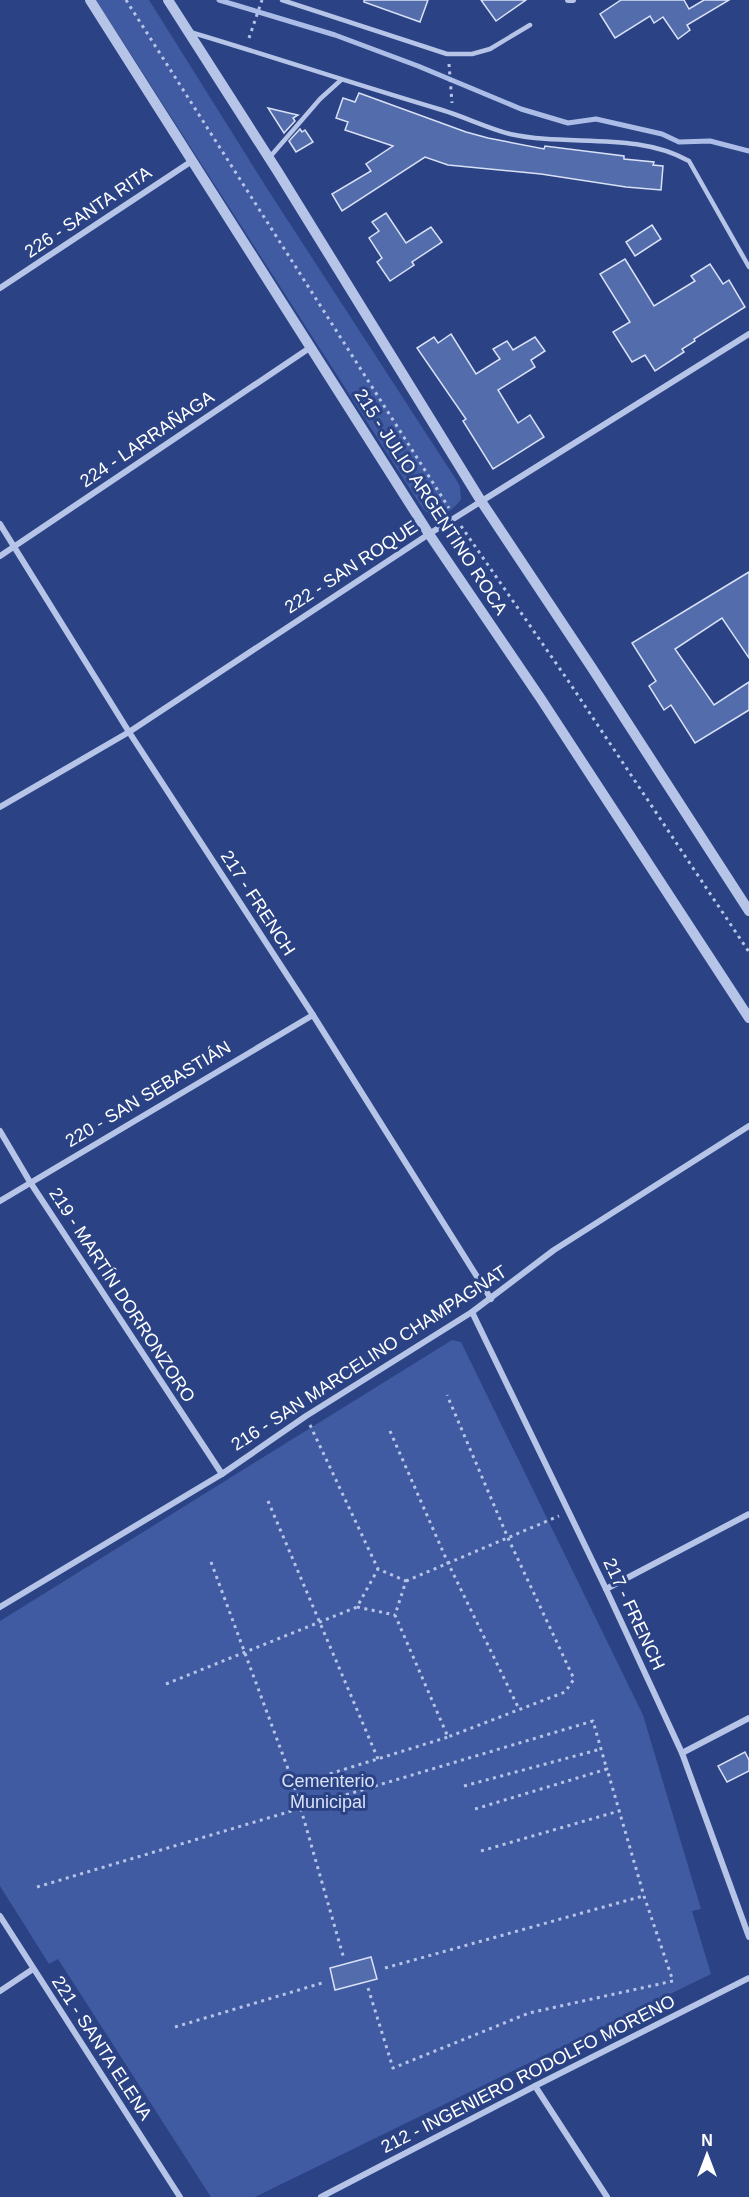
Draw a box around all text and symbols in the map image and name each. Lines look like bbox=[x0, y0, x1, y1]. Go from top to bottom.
street label: 226 - SANTA RITA bbox=[21, 162, 155, 262]
street label: 215 - JULIO ARGENTINO ROCA bbox=[350, 385, 512, 619]
street label: 224 - LARRAÑAGA bbox=[76, 386, 218, 491]
street label: 222 - SAN ROQUE bbox=[281, 517, 421, 617]
street label: 217 - FRENCH bbox=[217, 847, 299, 959]
street label: 220 - SAN SEBASTIÁN bbox=[62, 1037, 234, 1151]
street label: 219 - MARTÍN DORRONZORO bbox=[45, 1184, 199, 1406]
street label: 216 - SAN MARCELINO CHAMPAGNAT bbox=[228, 1261, 510, 1455]
street label: 217 - FRENCH bbox=[599, 1555, 669, 1673]
park label: Cementerio Municipal bbox=[281, 1771, 375, 1812]
street label: 221 - SANTA ELENA bbox=[48, 1972, 156, 2124]
street label: 212 - INGENIERO RODOLFO MORENO bbox=[378, 1991, 678, 2157]
north arrow bbox=[677, 2125, 737, 2185]
text: N bbox=[701, 2132, 713, 2149]

